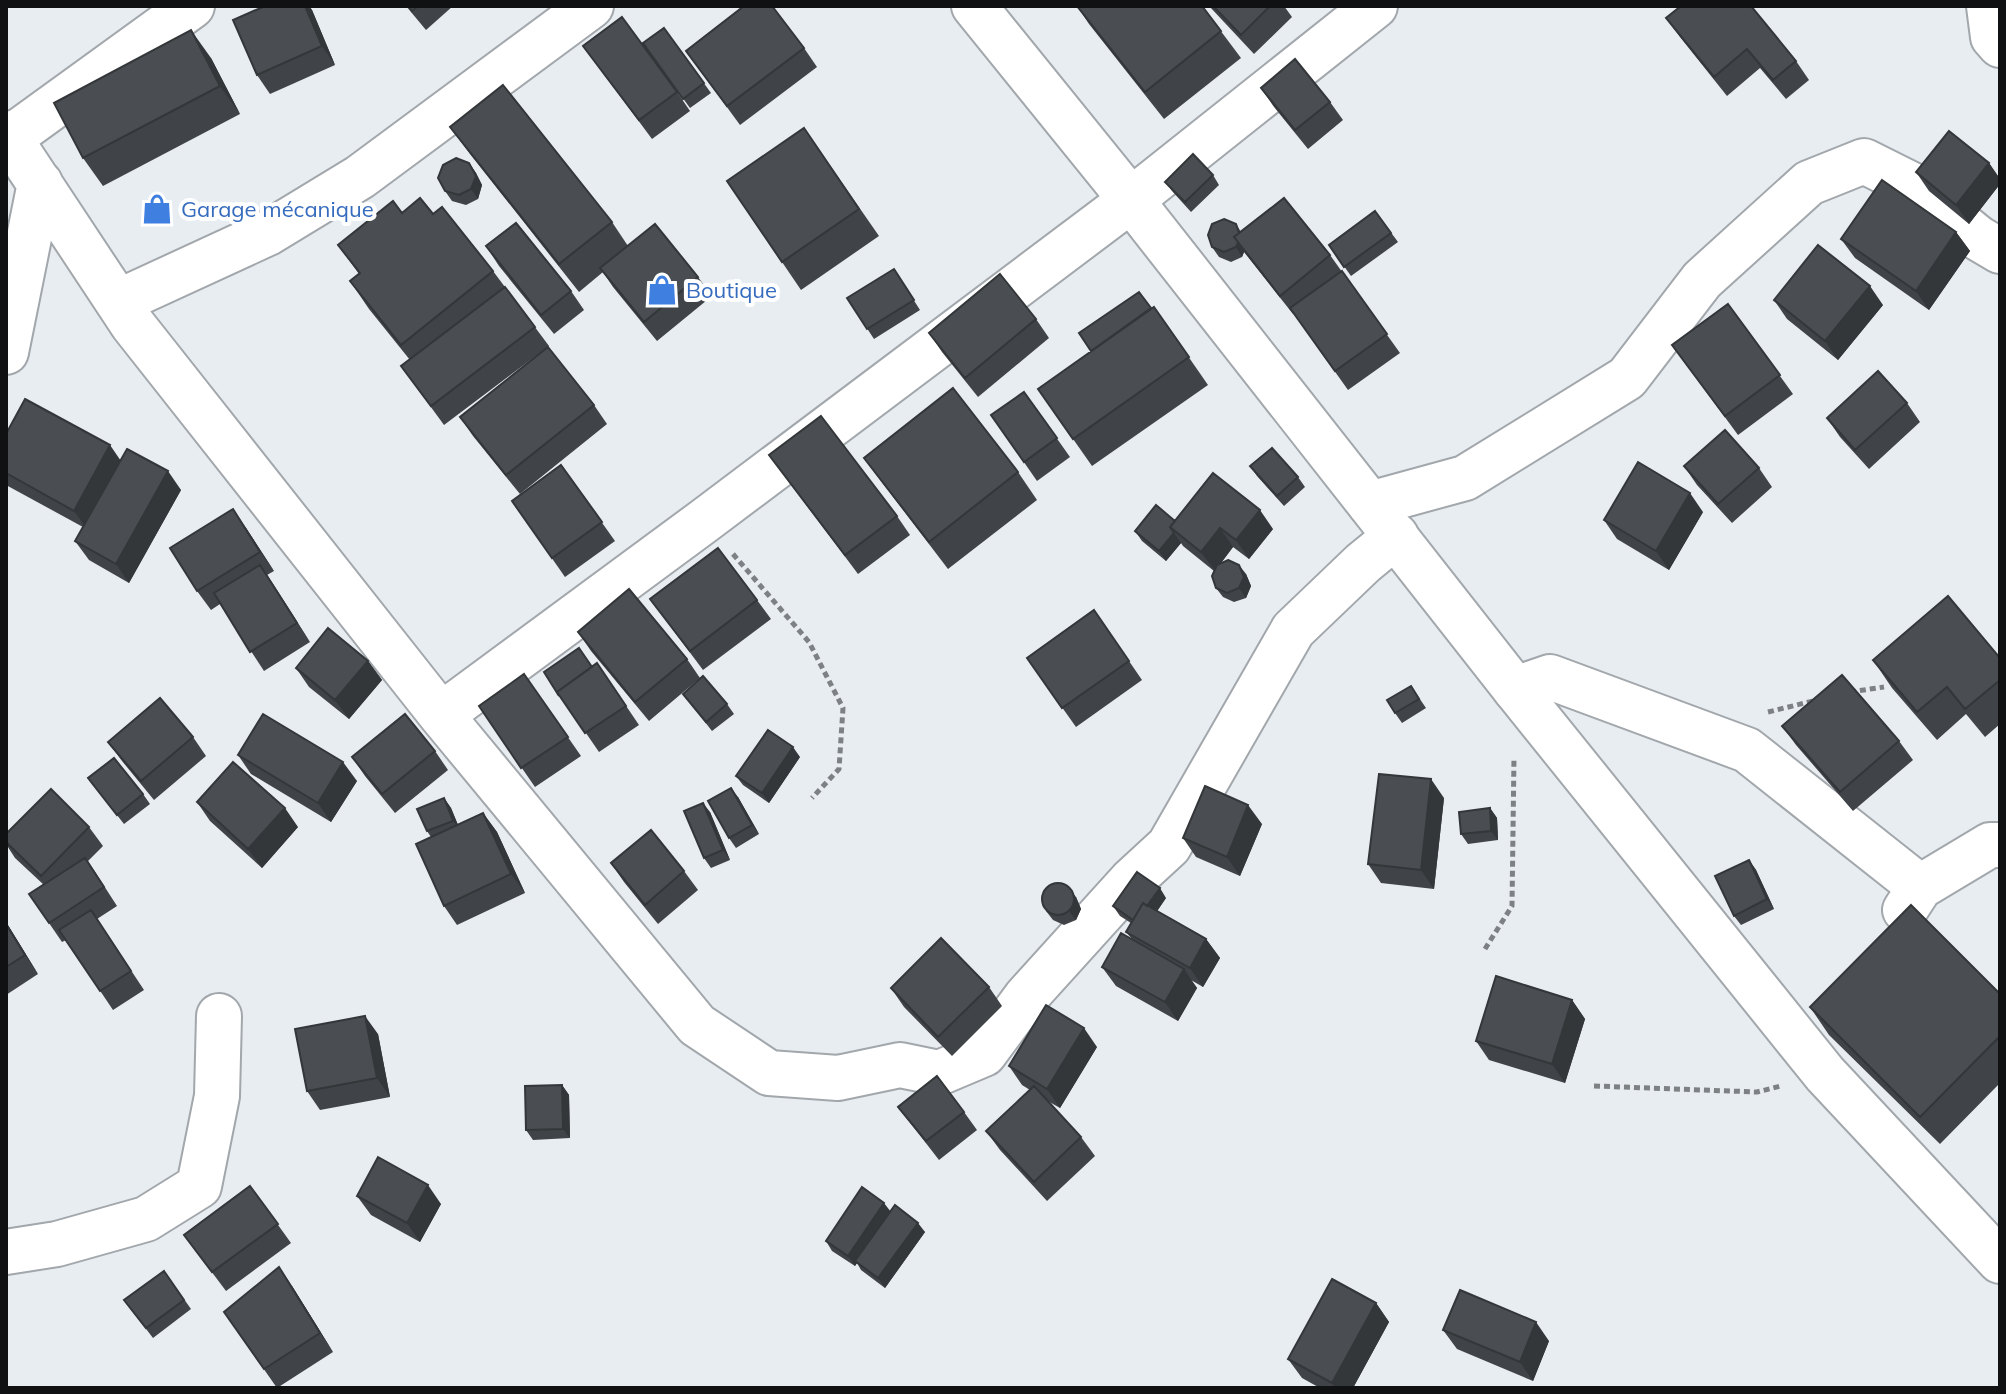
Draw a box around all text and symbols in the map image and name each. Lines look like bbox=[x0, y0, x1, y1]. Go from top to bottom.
shop icon: Garage mécanique bbox=[140, 192, 174, 226]
place label: Garage mécanique bbox=[181, 195, 374, 223]
shop icon: Boutique bbox=[645, 273, 679, 307]
place label: Boutique bbox=[686, 276, 777, 304]

